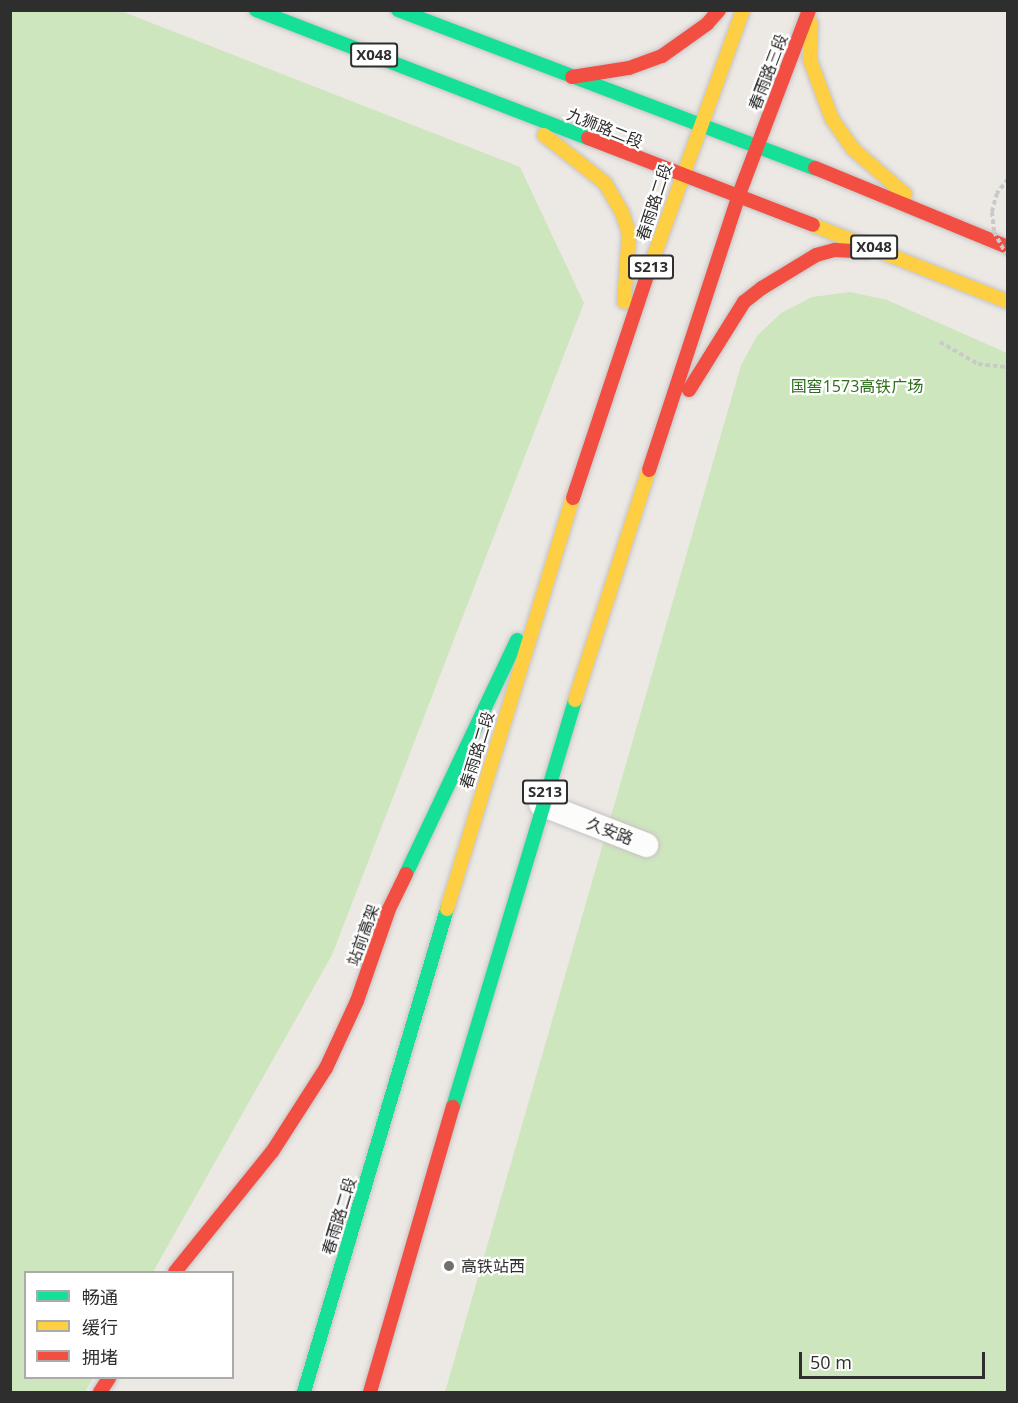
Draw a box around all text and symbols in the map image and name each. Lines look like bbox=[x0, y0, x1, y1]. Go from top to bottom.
street label: 春雨路三段 bbox=[745, 31, 791, 113]
road number: X048 bbox=[350, 43, 398, 67]
street label: 九狮路二段 bbox=[564, 104, 646, 152]
street label: 春雨路二段 bbox=[633, 161, 675, 243]
road number: X048 bbox=[850, 235, 898, 259]
road number: S213 bbox=[627, 255, 675, 279]
park label: 国窖1573高铁广场 bbox=[791, 376, 923, 396]
street label: 春雨路二段 bbox=[456, 709, 498, 791]
road number: S213 bbox=[521, 780, 569, 804]
street label: 久安路 bbox=[584, 813, 636, 849]
street label: 站前高架 bbox=[343, 902, 383, 968]
street label: 春雨路二段 bbox=[318, 1175, 360, 1257]
place label: 高铁站西 bbox=[461, 1256, 525, 1276]
marker: 高铁站西 bbox=[442, 1259, 456, 1273]
legend bbox=[24, 1271, 234, 1379]
text: 畅通 bbox=[82, 1285, 118, 1309]
text: 缓行 bbox=[82, 1315, 118, 1339]
scale bar bbox=[802, 1340, 988, 1378]
text: 拥堵 bbox=[82, 1345, 118, 1369]
text: 50 m bbox=[810, 1350, 852, 1374]

